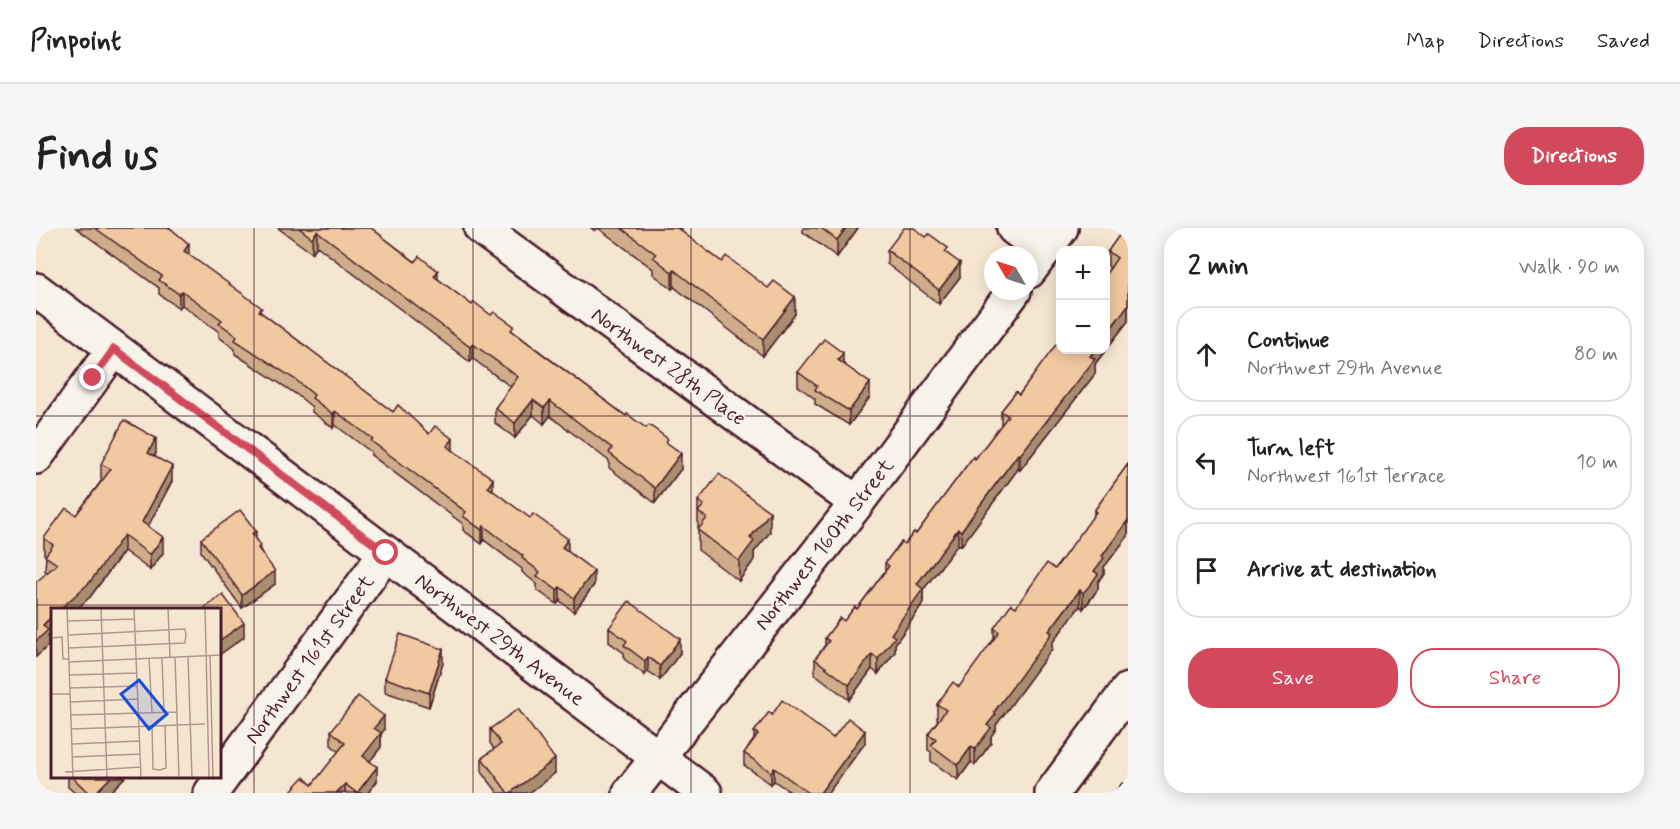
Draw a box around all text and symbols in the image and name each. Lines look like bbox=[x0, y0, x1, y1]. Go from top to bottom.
text: Pinpoint bbox=[30, 23, 121, 60]
text: Map bbox=[1406, 27, 1445, 55]
text: Directions bbox=[1478, 27, 1564, 55]
text: Saved bbox=[1597, 27, 1650, 55]
button: Directions bbox=[1504, 127, 1644, 185]
text: Find us bbox=[36, 129, 158, 184]
north arrow bbox=[984, 246, 1038, 300]
map controls bbox=[1056, 246, 1110, 354]
button: + bbox=[1056, 246, 1110, 300]
text: 2 min bbox=[1188, 250, 1249, 284]
text: Walk · 90 m bbox=[1519, 254, 1620, 281]
button: − bbox=[1056, 300, 1110, 354]
street label: Northwest 28th Place bbox=[585, 301, 752, 433]
text: Continue bbox=[1247, 327, 1329, 355]
icon: ahead bbox=[1190, 338, 1223, 371]
text: 80 m bbox=[1574, 341, 1618, 368]
text: Northwest 29th Avenue bbox=[1247, 355, 1443, 382]
route end bbox=[79, 364, 105, 390]
text: Turn left bbox=[1247, 435, 1335, 463]
icon: left bbox=[1190, 446, 1223, 479]
text: 10 m bbox=[1576, 449, 1618, 476]
street label: Northwest 160th Street bbox=[749, 452, 901, 636]
text: Northwest 161st Terrace bbox=[1247, 463, 1445, 490]
route start bbox=[372, 539, 398, 565]
icon: arrive bbox=[1190, 554, 1223, 587]
text: Arrive at destination bbox=[1247, 556, 1437, 584]
street label: Northwest 29th Avenue bbox=[409, 567, 590, 713]
street label: Northwest 161st Street bbox=[239, 569, 381, 750]
inset map bbox=[51, 608, 220, 778]
button: Save bbox=[1188, 648, 1398, 708]
button: Share bbox=[1410, 648, 1620, 708]

